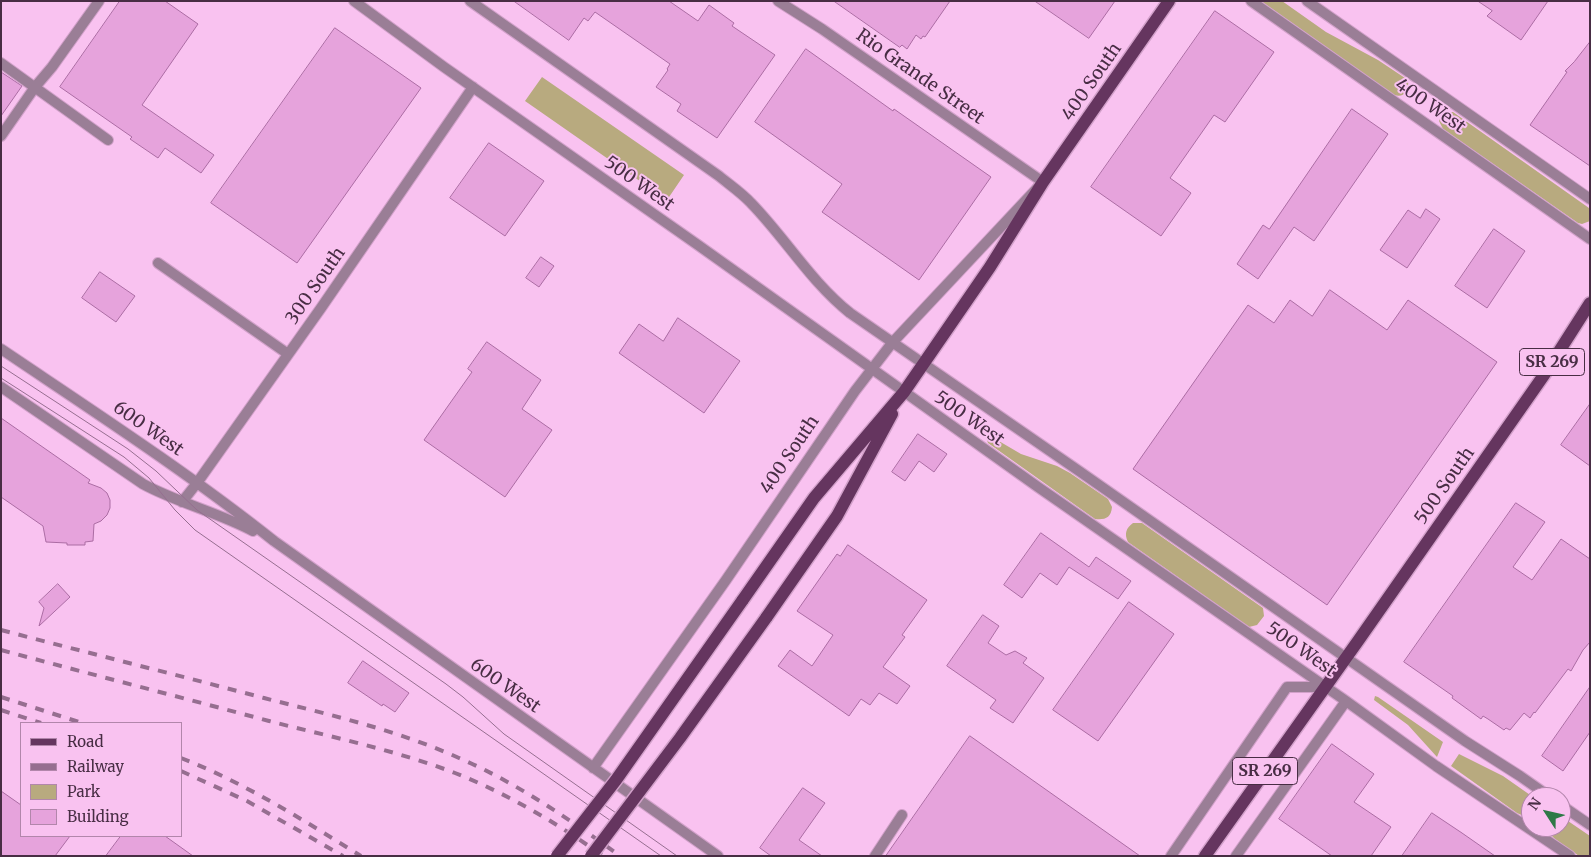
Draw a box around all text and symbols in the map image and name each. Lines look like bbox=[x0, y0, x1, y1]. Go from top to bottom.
street label: Rio Grande Street bbox=[852, 25, 988, 129]
street label: 400 South bbox=[1057, 39, 1127, 125]
street label: 400 West bbox=[1391, 74, 1469, 138]
street label: 500 West bbox=[600, 152, 678, 216]
street label: 300 South bbox=[282, 243, 350, 329]
road number: SR 269 bbox=[1520, 348, 1584, 376]
street label: 500 West bbox=[930, 387, 1008, 451]
street label: 600 West bbox=[109, 397, 187, 461]
street label: 400 South bbox=[756, 412, 824, 498]
street label: 500 South bbox=[1411, 443, 1479, 529]
street label: 500 West bbox=[1262, 618, 1340, 682]
street label: 600 West bbox=[466, 654, 544, 718]
legend bbox=[20, 722, 182, 837]
text: Road bbox=[67, 732, 103, 751]
text: Railway bbox=[67, 757, 124, 776]
road number: SR 269 bbox=[1232, 758, 1298, 784]
text: Park bbox=[67, 782, 100, 801]
north arrow bbox=[1521, 787, 1571, 837]
text: N bbox=[1524, 794, 1545, 814]
text: Building bbox=[67, 807, 129, 826]

